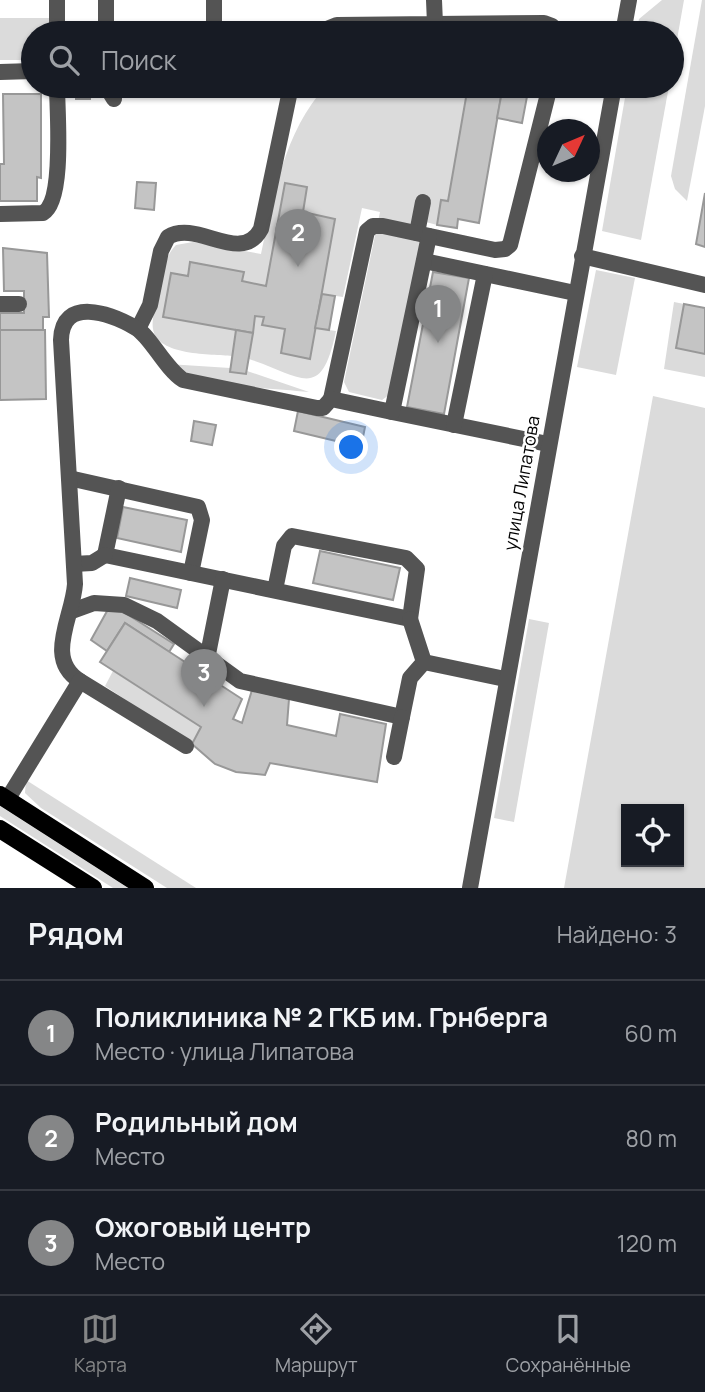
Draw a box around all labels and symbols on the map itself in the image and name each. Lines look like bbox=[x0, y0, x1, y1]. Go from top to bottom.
north arrow bbox=[537, 119, 600, 182]
pin: 2 bbox=[275, 209, 321, 267]
pin: 1 bbox=[415, 285, 461, 343]
street label: улица Липатова bbox=[497, 414, 545, 552]
your location bbox=[334, 430, 368, 464]
pin: 3 bbox=[181, 649, 227, 707]

